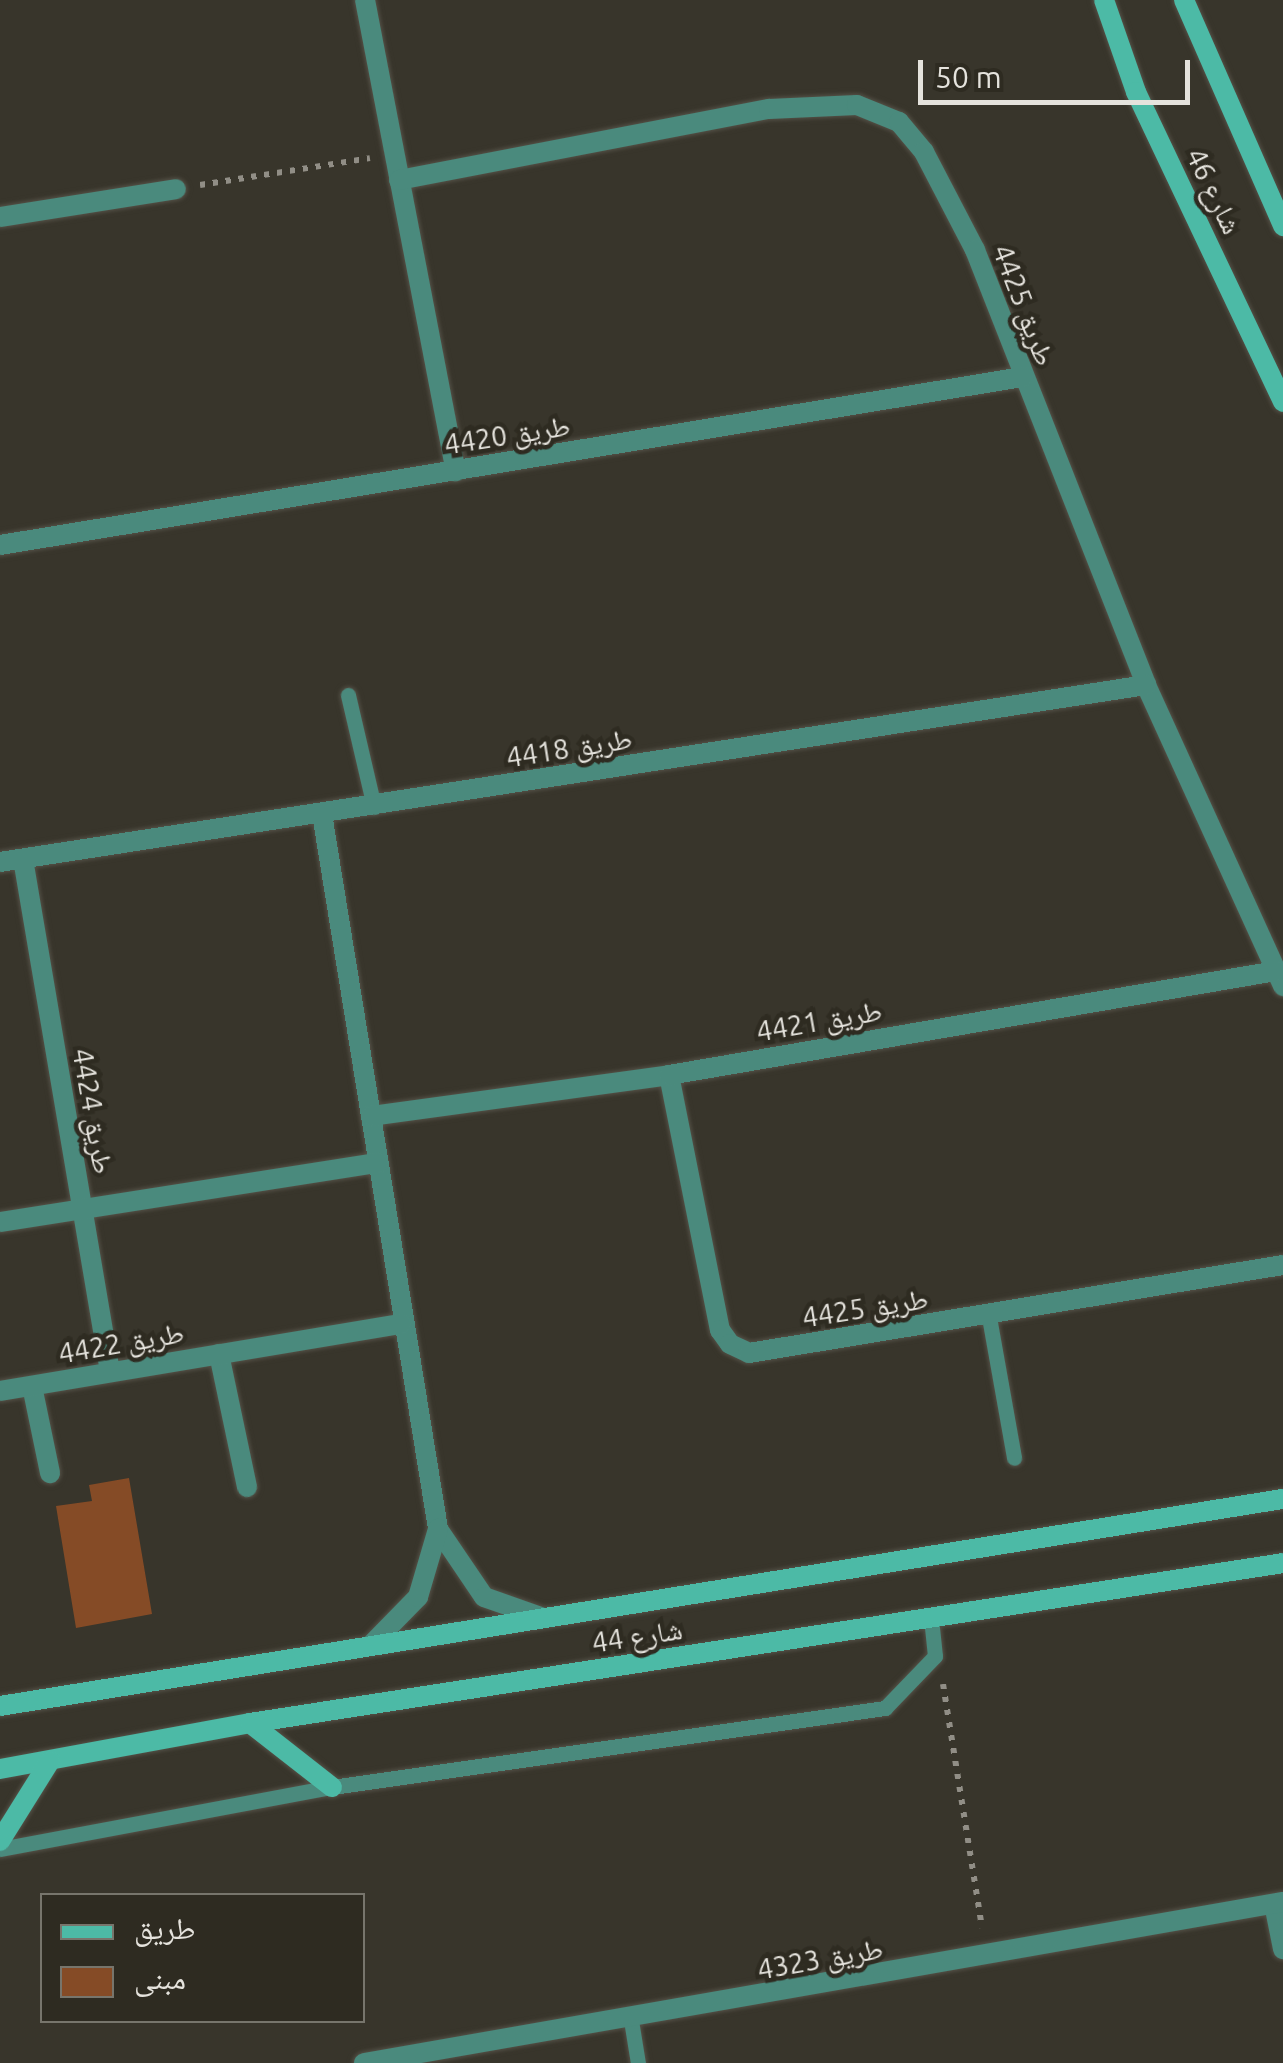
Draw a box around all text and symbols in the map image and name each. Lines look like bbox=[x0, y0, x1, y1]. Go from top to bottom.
scale bar bbox=[923, 40, 1196, 102]
text: 50 m bbox=[935, 60, 1002, 94]
street label: شارع 46 bbox=[1179, 143, 1249, 239]
street label: طريق 4425 bbox=[986, 240, 1062, 370]
street label: طريق 4420 bbox=[442, 408, 572, 462]
street label: طريق 4418 bbox=[504, 721, 634, 775]
street label: طريق 4421 bbox=[754, 993, 884, 1049]
street label: طريق 4424 bbox=[65, 1046, 121, 1176]
street label: طريق 4425 bbox=[800, 1281, 930, 1335]
street label: طريق 4422 bbox=[56, 1315, 186, 1371]
street label: شارع 44 bbox=[589, 1612, 685, 1660]
legend bbox=[40, 1893, 365, 2023]
text: طريق bbox=[134, 1911, 195, 1945]
street label: طريق 4323 bbox=[755, 1931, 885, 1987]
text: مبنى bbox=[134, 1961, 186, 1995]

